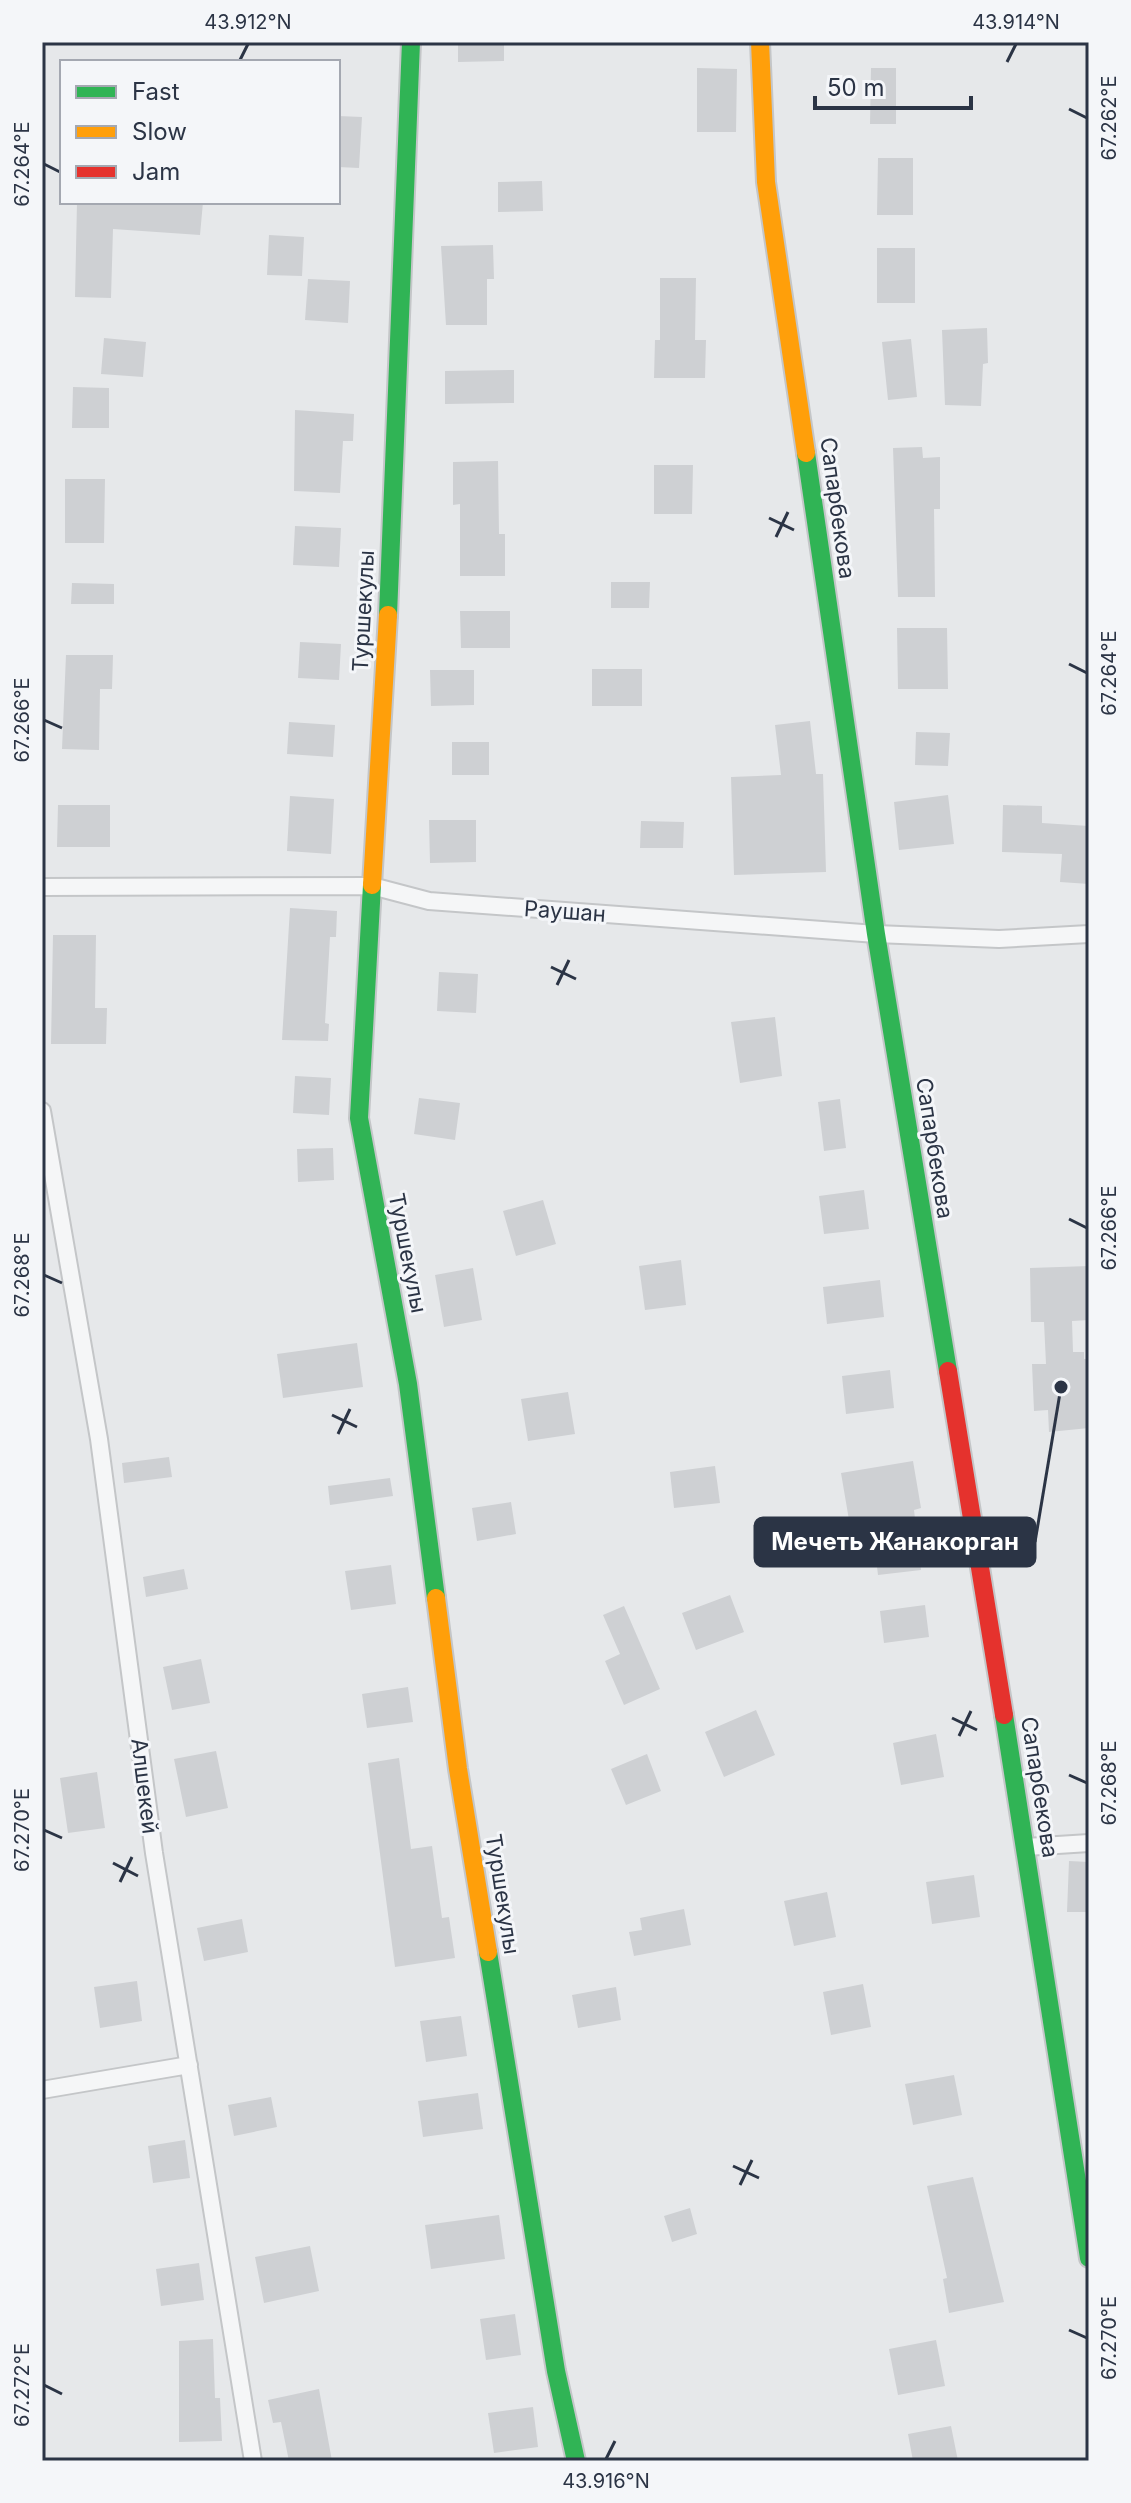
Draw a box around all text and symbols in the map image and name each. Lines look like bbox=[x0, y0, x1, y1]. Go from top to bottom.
text: 43.912°N bbox=[204, 10, 292, 34]
text: 43.914°N bbox=[972, 10, 1060, 34]
legend bbox=[60, 60, 340, 204]
scale bar bbox=[815, 60, 971, 110]
text: 50 m bbox=[827, 73, 885, 102]
text: 67.262°E bbox=[1097, 76, 1121, 160]
text: Fast bbox=[132, 77, 180, 106]
text: Slow bbox=[132, 117, 187, 146]
text: 67.264°E bbox=[10, 121, 34, 207]
text: Jam bbox=[132, 157, 180, 186]
street label: Сапарбекова bbox=[815, 436, 861, 580]
street label: Туршекулы bbox=[347, 550, 379, 672]
text: 67.264°E bbox=[1097, 630, 1121, 716]
text: 67.266°E bbox=[10, 677, 34, 763]
street label: Раушан bbox=[523, 895, 607, 927]
street label: Сапарбекова bbox=[911, 1076, 959, 1220]
text: 67.266°E bbox=[1097, 1185, 1121, 1271]
street label: Туршекулы bbox=[384, 1191, 432, 1315]
text: 67.268°E bbox=[10, 1233, 34, 1317]
callout: Мечеть Жанакорган bbox=[755, 1518, 1035, 1566]
text: Мечеть Жанакорган bbox=[771, 1527, 1019, 1556]
street label: Сапарбекова bbox=[1016, 1715, 1064, 1859]
street label: Алшекей bbox=[126, 1737, 164, 1835]
text: 67.268°E bbox=[1097, 1741, 1121, 1825]
text: 67.270°E bbox=[10, 1788, 34, 1872]
street label: Туршекулы bbox=[481, 1832, 525, 1956]
text: 67.270°E bbox=[1097, 2296, 1121, 2380]
text: 67.272°E bbox=[10, 2343, 34, 2427]
text: 43.916°N bbox=[562, 2469, 650, 2493]

